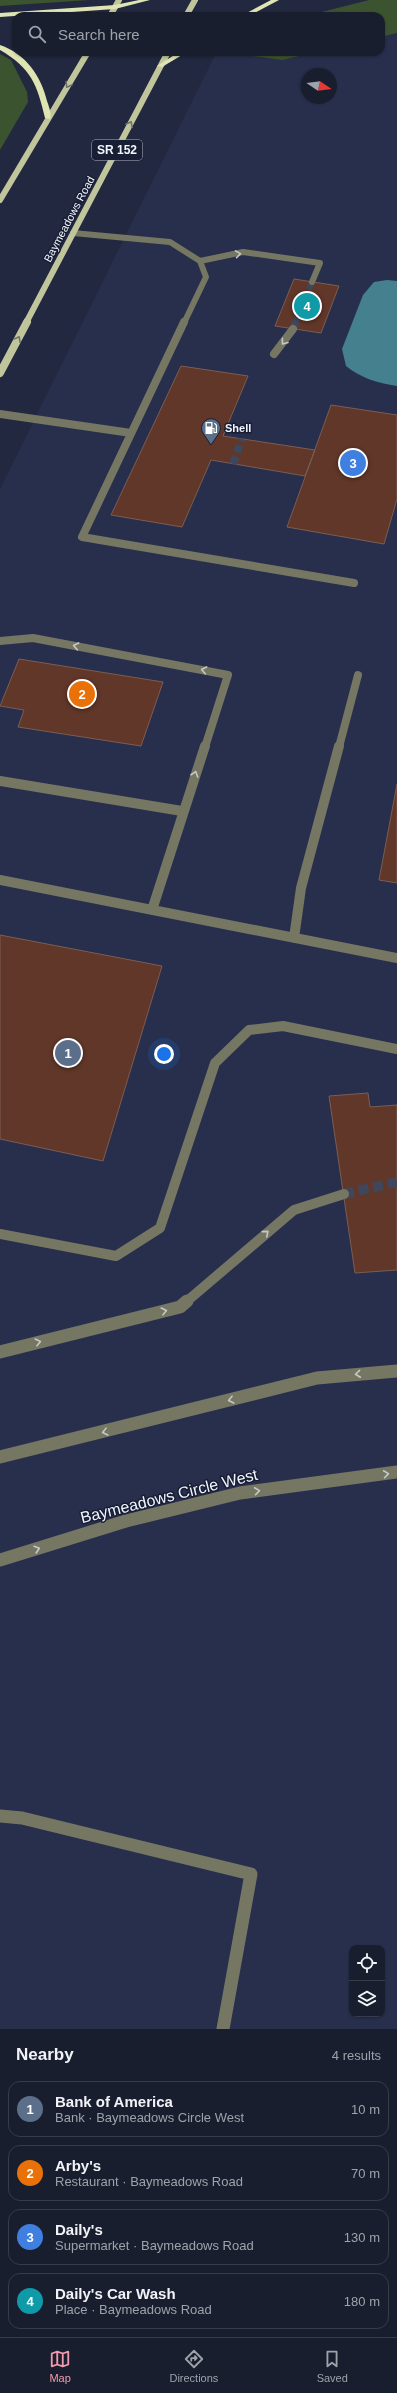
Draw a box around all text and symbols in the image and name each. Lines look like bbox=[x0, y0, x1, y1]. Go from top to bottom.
search box bbox=[12, 12, 385, 56]
icon: search bbox=[26, 23, 48, 45]
text: Search here bbox=[58, 26, 140, 43]
north arrow bbox=[301, 68, 337, 104]
one-way arrow bbox=[65, 81, 73, 88]
one-way arrow bbox=[125, 121, 133, 128]
road number: SR 152 bbox=[92, 140, 142, 160]
street label: Baymeadows Road bbox=[41, 174, 97, 264]
one-way arrow bbox=[235, 250, 241, 259]
pin: 4 bbox=[294, 291, 320, 321]
one-way arrow bbox=[13, 336, 21, 343]
one-way arrow bbox=[281, 337, 288, 344]
fuel station icon: Shell bbox=[200, 417, 222, 445]
place label: Shell bbox=[225, 422, 251, 434]
pin: 3 bbox=[340, 448, 366, 478]
one-way arrow bbox=[73, 643, 79, 651]
one-way arrow bbox=[200, 667, 207, 675]
pin: 2 bbox=[69, 679, 95, 709]
one-way arrow bbox=[190, 771, 199, 778]
pin: 1 bbox=[55, 1038, 81, 1068]
your location bbox=[154, 1044, 174, 1064]
one-way arrow bbox=[262, 1231, 269, 1238]
one-way arrow bbox=[160, 1307, 167, 1316]
one-way arrow bbox=[35, 1339, 41, 1347]
one-way arrow bbox=[355, 1369, 361, 1378]
one-way arrow bbox=[228, 1395, 235, 1404]
one-way arrow bbox=[102, 1427, 108, 1435]
street label: Baymeadows Circle West bbox=[79, 1466, 260, 1526]
one-way arrow bbox=[383, 1469, 389, 1478]
one-way arrow bbox=[254, 1487, 260, 1496]
one-way arrow bbox=[34, 1545, 41, 1554]
map controls bbox=[349, 1945, 385, 2017]
button: locate bbox=[349, 1945, 385, 1981]
button: layers bbox=[349, 1981, 385, 2017]
text: Nearby bbox=[16, 2045, 74, 2064]
text: 4 results bbox=[332, 2048, 381, 2063]
text: Bank of America bbox=[55, 2093, 173, 2110]
text: 1 bbox=[26, 2102, 34, 2117]
text: 10 m bbox=[351, 2102, 380, 2117]
text: Bank · Baymeadows Circle West bbox=[55, 2110, 244, 2125]
text: Arby's bbox=[55, 2157, 101, 2174]
text: 2 bbox=[26, 2166, 34, 2181]
text: 70 m bbox=[351, 2166, 380, 2181]
text: Restaurant · Baymeadows Road bbox=[55, 2174, 243, 2189]
text: Daily's bbox=[55, 2221, 103, 2238]
text: 3 bbox=[26, 2230, 34, 2245]
text: 130 m bbox=[344, 2230, 380, 2245]
text: Supermarket · Baymeadows Road bbox=[55, 2238, 254, 2253]
text: Daily's Car Wash bbox=[55, 2285, 176, 2302]
text: 4 bbox=[26, 2294, 34, 2309]
text: 180 m bbox=[344, 2294, 380, 2309]
text: Place · Baymeadows Road bbox=[55, 2302, 212, 2317]
tab: Map bbox=[49, 2348, 71, 2384]
tab: Directions bbox=[169, 2348, 218, 2384]
tab: Saved bbox=[317, 2348, 348, 2384]

